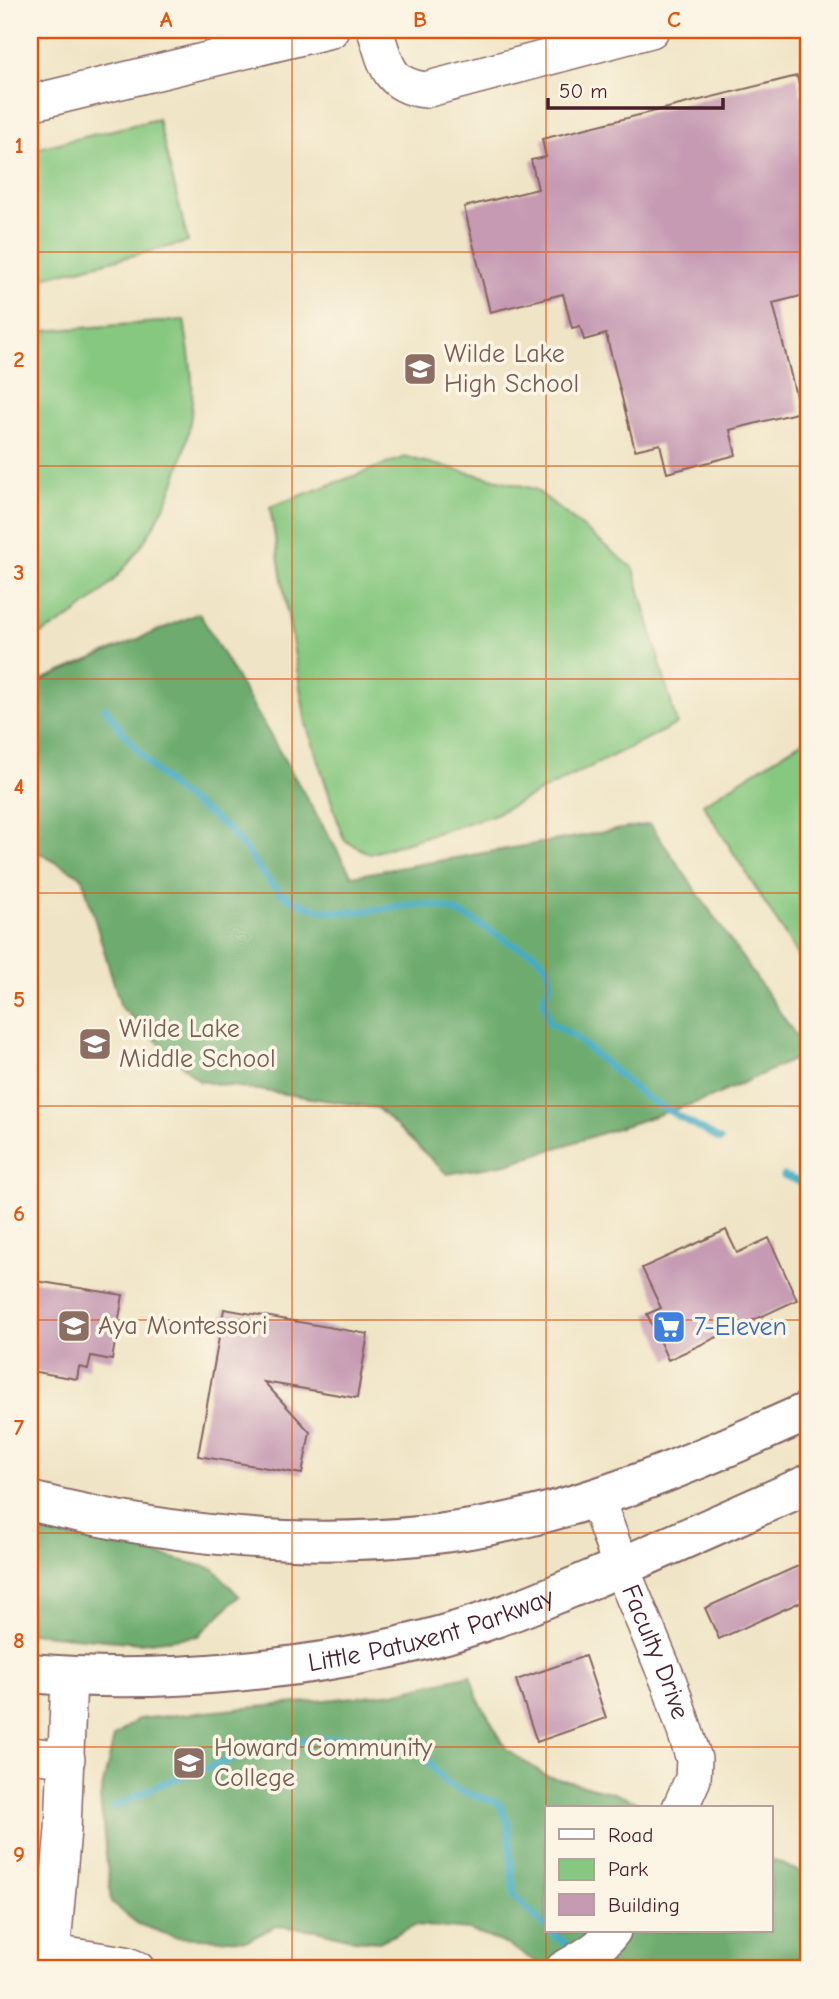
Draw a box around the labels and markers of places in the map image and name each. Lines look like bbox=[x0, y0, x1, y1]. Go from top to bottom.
place label: Wilde Lake High School bbox=[444, 339, 579, 399]
school or university icon: Wilde Lake High School bbox=[401, 350, 439, 388]
place label: Wilde Lake Middle School bbox=[119, 1014, 276, 1074]
school or university icon: Wilde Lake Middle School bbox=[76, 1025, 114, 1063]
school or university icon: Aya Montessori bbox=[55, 1307, 93, 1345]
supermarket icon: 7-Eleven bbox=[650, 1308, 688, 1346]
place label: Aya Montessori bbox=[98, 1311, 268, 1341]
place label: 7-Eleven bbox=[694, 1312, 787, 1342]
place label: Howard Community College bbox=[214, 1733, 433, 1793]
school or university icon: Howard Community College bbox=[170, 1744, 208, 1782]

